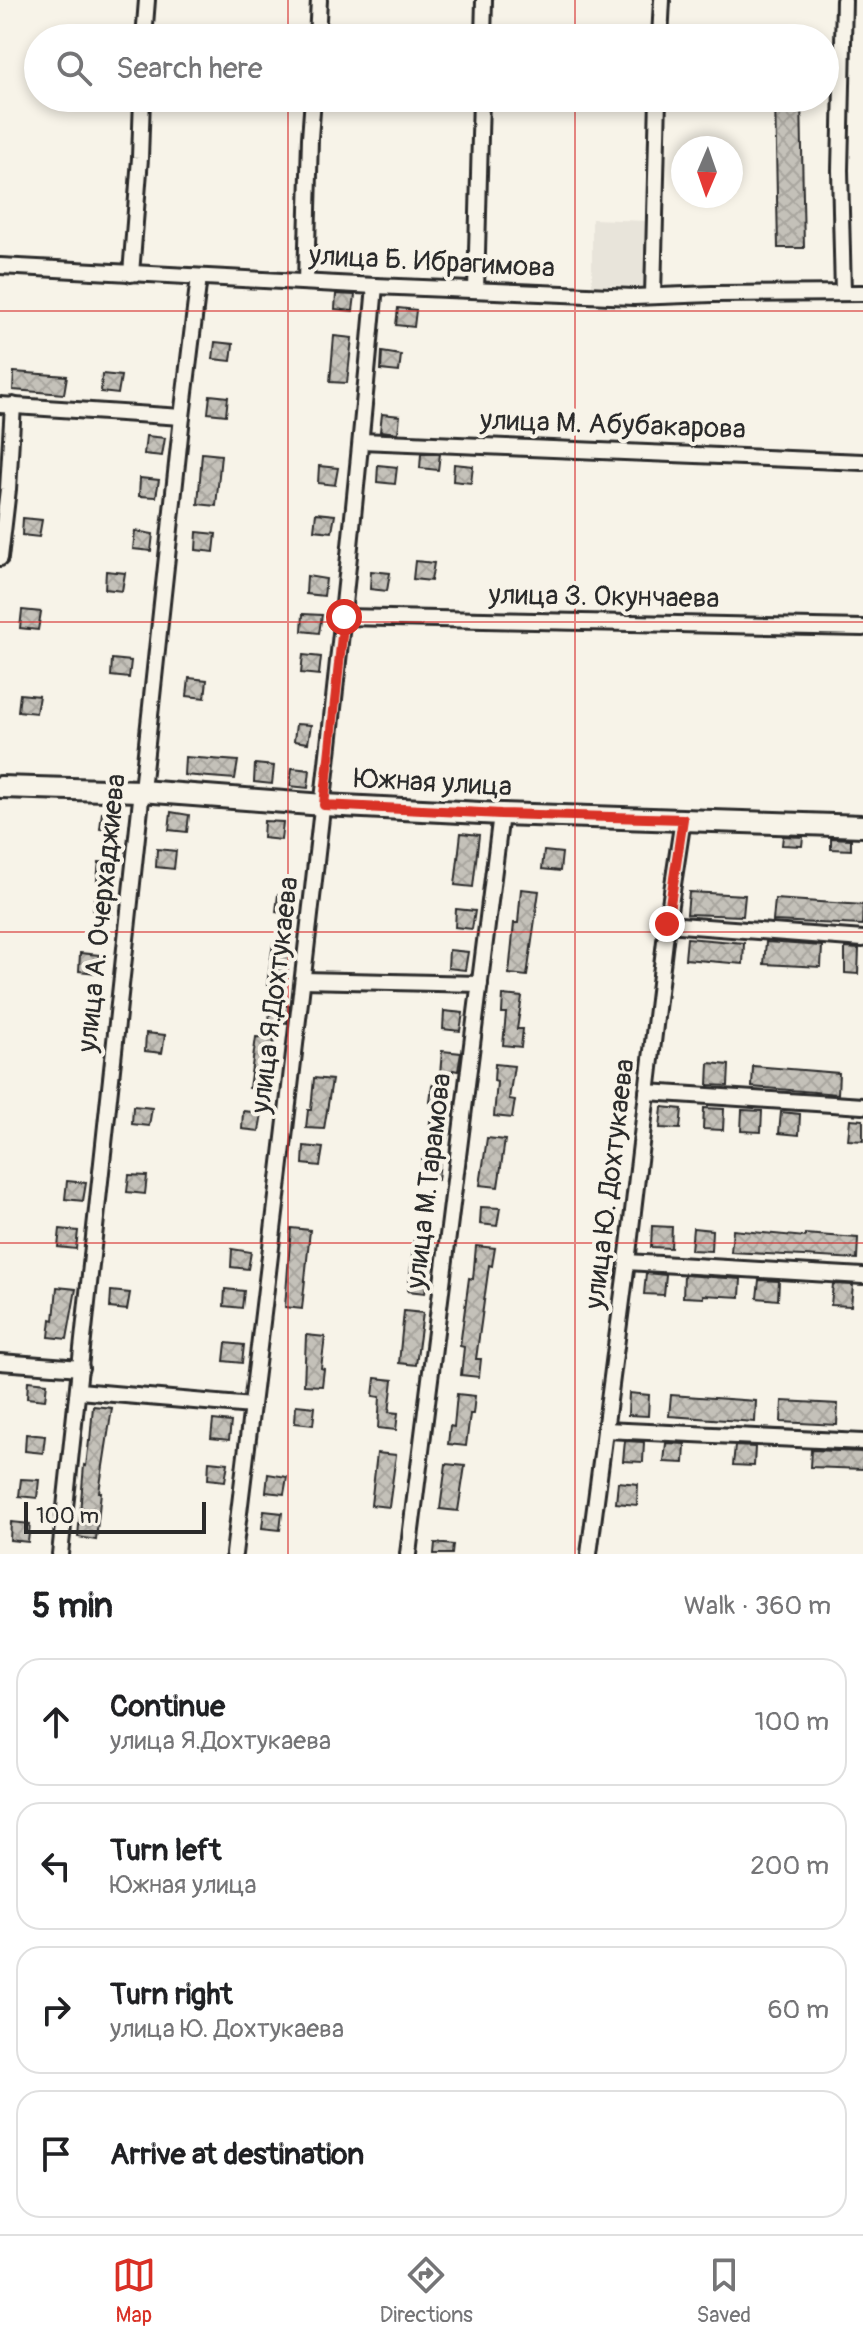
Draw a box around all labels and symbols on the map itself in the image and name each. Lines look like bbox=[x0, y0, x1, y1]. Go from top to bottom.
north arrow bbox=[671, 136, 743, 208]
street label: улица Б. Ибрагимова bbox=[307, 238, 556, 286]
street label: улица М. Абубакарова bbox=[478, 403, 747, 447]
street label: улица З. Окунчаева bbox=[487, 577, 720, 617]
route start bbox=[326, 599, 362, 635]
street label: Южная улица bbox=[353, 761, 513, 805]
street label: улица А. Очерхаджиева bbox=[70, 772, 134, 1055]
street label: улица Я.Дохтукаева bbox=[243, 875, 307, 1116]
route end bbox=[649, 906, 685, 942]
street label: улица Ю. Дохтукаева bbox=[577, 1057, 643, 1312]
street label: улица М.Тарамова bbox=[398, 1071, 460, 1292]
scale bar bbox=[24, 1498, 206, 1534]

